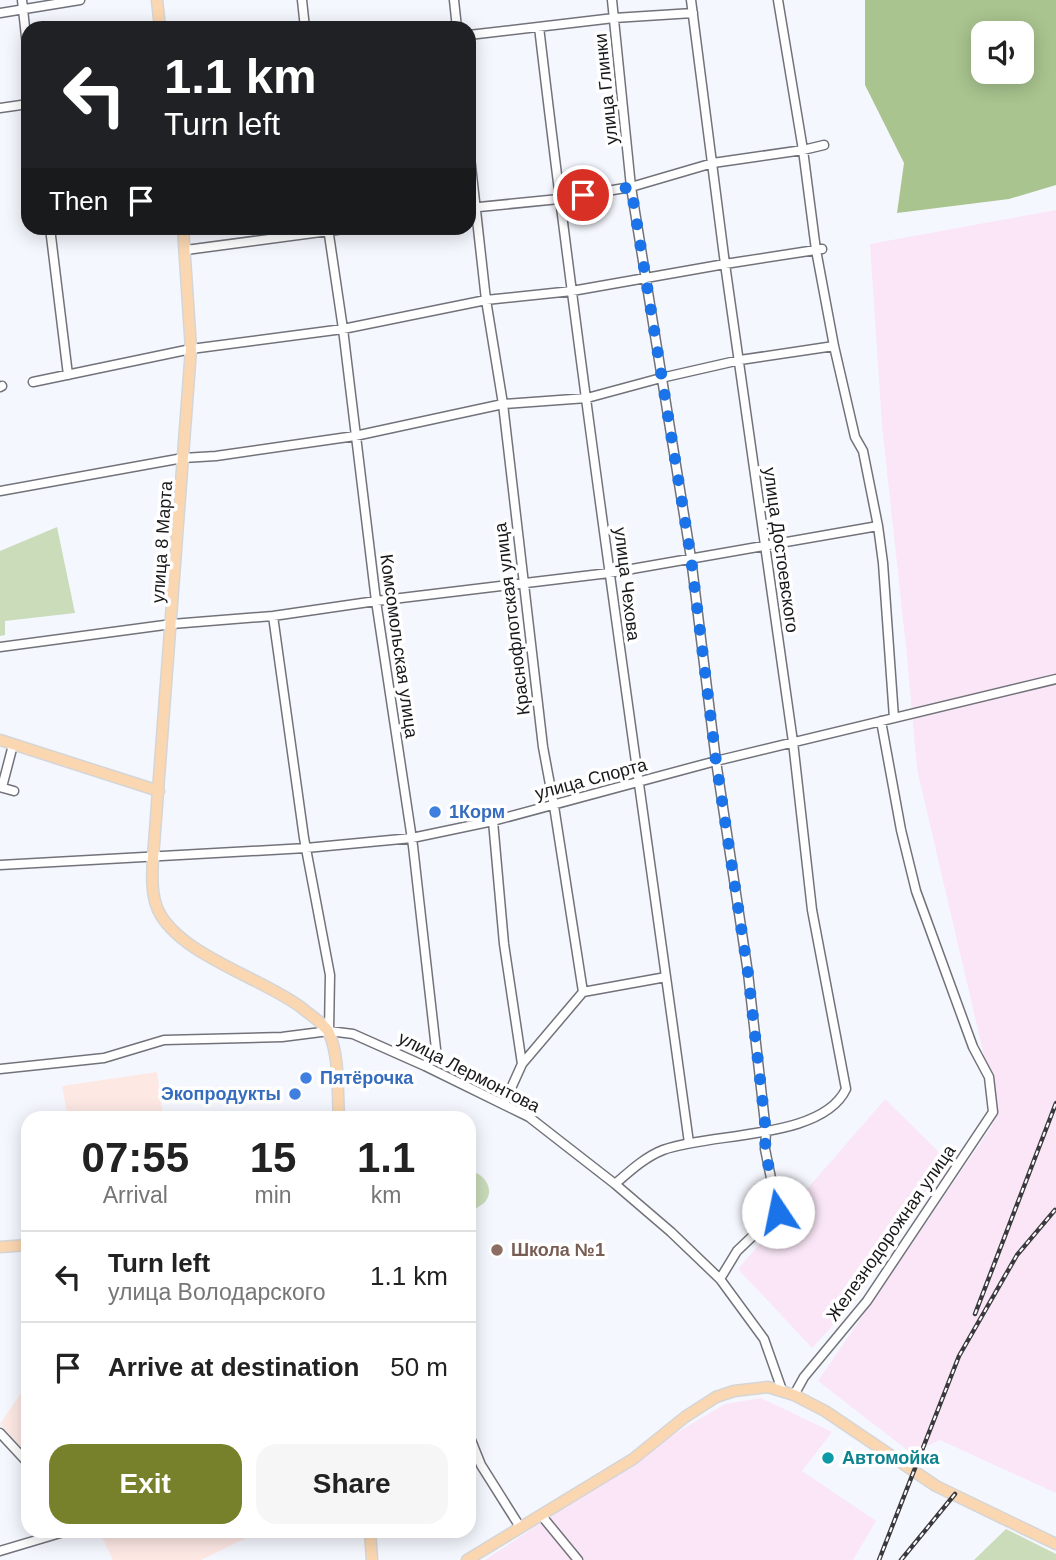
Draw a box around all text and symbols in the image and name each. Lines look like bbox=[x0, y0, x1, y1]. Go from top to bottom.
map controls bbox=[971, 21, 1034, 84]
button: sound bbox=[971, 21, 1034, 84]
street label: улица Глинки bbox=[590, 32, 622, 146]
icon: left bbox=[49, 49, 140, 140]
text: 1.1 km bbox=[164, 49, 317, 103]
text: Turn left bbox=[164, 106, 280, 142]
pin bbox=[553, 165, 613, 225]
icon: arrive bbox=[564, 176, 602, 214]
icon: arrive bbox=[122, 182, 160, 220]
text: Then bbox=[49, 186, 108, 216]
street label: улица Достоевского bbox=[760, 466, 802, 634]
street label: улица 8 Марта bbox=[148, 479, 176, 604]
street label: Краснофлотская улица bbox=[490, 521, 534, 716]
street label: улица Чехова bbox=[610, 526, 644, 643]
street label: Комсомольская улица bbox=[376, 553, 422, 740]
street label: улица Спорта bbox=[533, 754, 650, 804]
place label: 1Корм bbox=[449, 802, 505, 822]
marker: 1Корм bbox=[427, 804, 443, 820]
street label: улица Лермонтова bbox=[395, 1028, 544, 1117]
place label: Пятёрочка bbox=[320, 1068, 414, 1088]
marker: Пятёрочка bbox=[298, 1070, 314, 1086]
place label: Экопродукты bbox=[161, 1084, 281, 1104]
marker: Экопродукты bbox=[287, 1086, 303, 1102]
text: 07:55 bbox=[82, 1134, 189, 1181]
text: 15 bbox=[250, 1134, 296, 1181]
text: 1.1 bbox=[357, 1134, 415, 1181]
street label: Железнодорожная улица bbox=[822, 1140, 960, 1325]
position arrow bbox=[741, 1175, 815, 1249]
text: Arrival bbox=[103, 1182, 168, 1208]
text: min bbox=[254, 1182, 292, 1208]
text: km bbox=[371, 1182, 402, 1208]
place label: Школа №1 bbox=[511, 1240, 605, 1260]
marker: Школа №1 bbox=[489, 1242, 505, 1258]
text: Turn left bbox=[108, 1248, 210, 1278]
icon: left bbox=[49, 1258, 87, 1296]
text: 1.1 km bbox=[370, 1261, 448, 1291]
text: улица Володарского bbox=[108, 1279, 326, 1305]
icon: arrive bbox=[49, 1349, 87, 1387]
text: Arrive at destination bbox=[108, 1352, 359, 1382]
text: 50 m bbox=[390, 1352, 448, 1382]
button: Exit bbox=[49, 1444, 242, 1524]
button: Share bbox=[256, 1444, 448, 1524]
place label: Автомойка bbox=[842, 1448, 940, 1468]
marker: Автомойка bbox=[820, 1450, 836, 1466]

